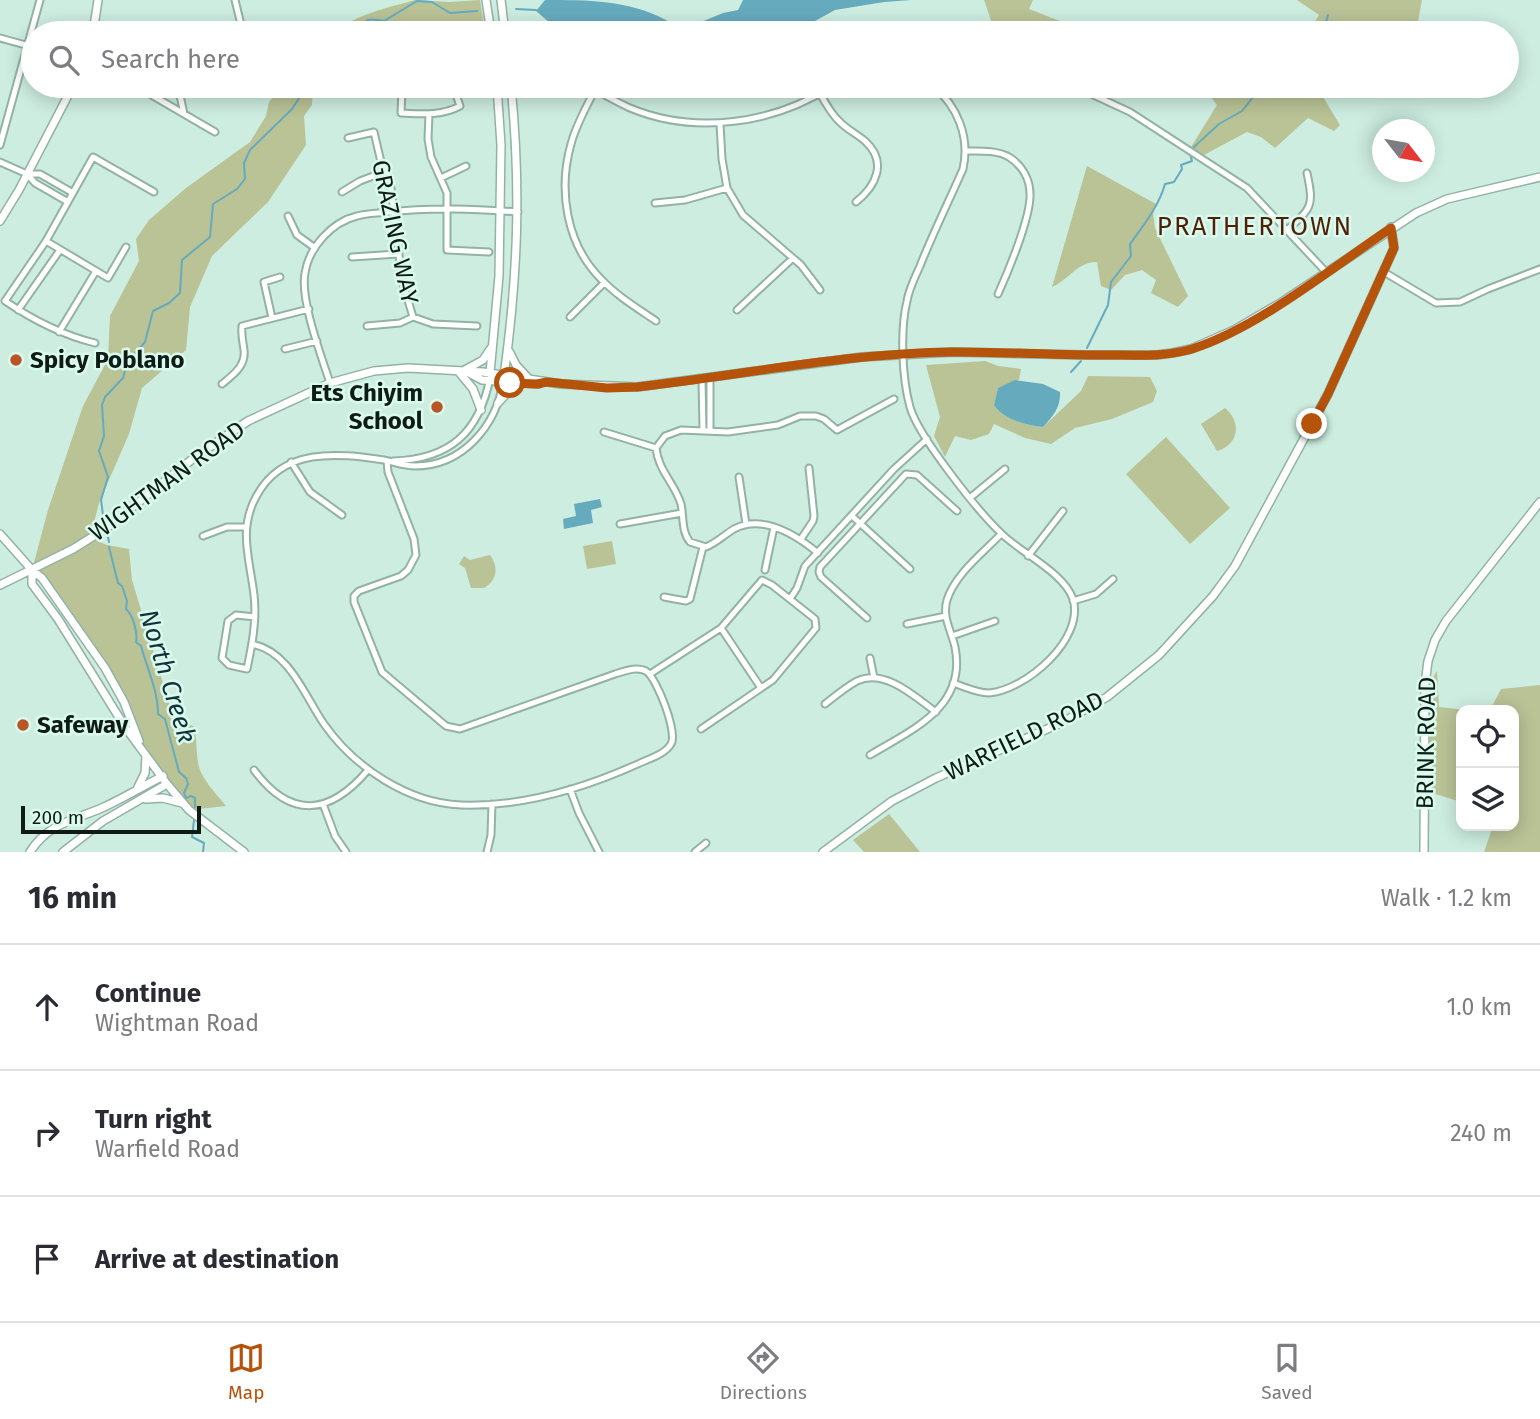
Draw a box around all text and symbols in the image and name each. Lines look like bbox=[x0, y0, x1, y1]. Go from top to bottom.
search box bbox=[21, 21, 1519, 98]
icon: search bbox=[45, 41, 83, 79]
text: Search here bbox=[101, 44, 240, 75]
north arrow bbox=[1372, 119, 1435, 182]
street label: GRAZING WAY bbox=[366, 157, 424, 307]
district label: PRATHERTOWN bbox=[1157, 211, 1353, 242]
place label: Spicy Poblano bbox=[30, 346, 185, 374]
marker: Spicy Poblano bbox=[8, 352, 24, 368]
route start bbox=[494, 367, 525, 398]
place label: Ets Chiyim School bbox=[311, 379, 424, 435]
marker: Ets Chiyim School bbox=[429, 399, 445, 415]
route end bbox=[1296, 408, 1327, 439]
street label: WIGHTMAN ROAD bbox=[84, 415, 250, 547]
water label: North Creek bbox=[133, 606, 202, 747]
street label: BRINK ROAD bbox=[1411, 676, 1441, 810]
street label: WARFIELD ROAD bbox=[940, 685, 1108, 787]
map controls bbox=[1456, 705, 1519, 831]
button: locate bbox=[1456, 705, 1519, 768]
place label: Safeway bbox=[37, 711, 129, 739]
marker: Safeway bbox=[15, 717, 31, 733]
button: layers bbox=[1456, 768, 1519, 831]
scale bar bbox=[21, 803, 201, 835]
text: 200 m bbox=[32, 806, 84, 829]
text: 16 min bbox=[28, 880, 117, 916]
text: Walk · 1.2 km bbox=[1381, 884, 1512, 912]
text: Continue bbox=[95, 978, 201, 1009]
icon: ahead bbox=[28, 988, 66, 1026]
text: 1.0 km bbox=[1446, 993, 1512, 1021]
text: Wightman Road bbox=[95, 1009, 259, 1037]
text: Turn right bbox=[95, 1104, 212, 1135]
icon: right bbox=[28, 1114, 66, 1152]
text: 240 m bbox=[1450, 1119, 1512, 1147]
text: Warfield Road bbox=[95, 1135, 240, 1163]
icon: arrive bbox=[28, 1240, 66, 1278]
text: Arrive at destination bbox=[95, 1244, 339, 1275]
tab: Map bbox=[227, 1339, 265, 1404]
tab: Directions bbox=[720, 1339, 807, 1404]
tab: Saved bbox=[1261, 1339, 1313, 1404]

